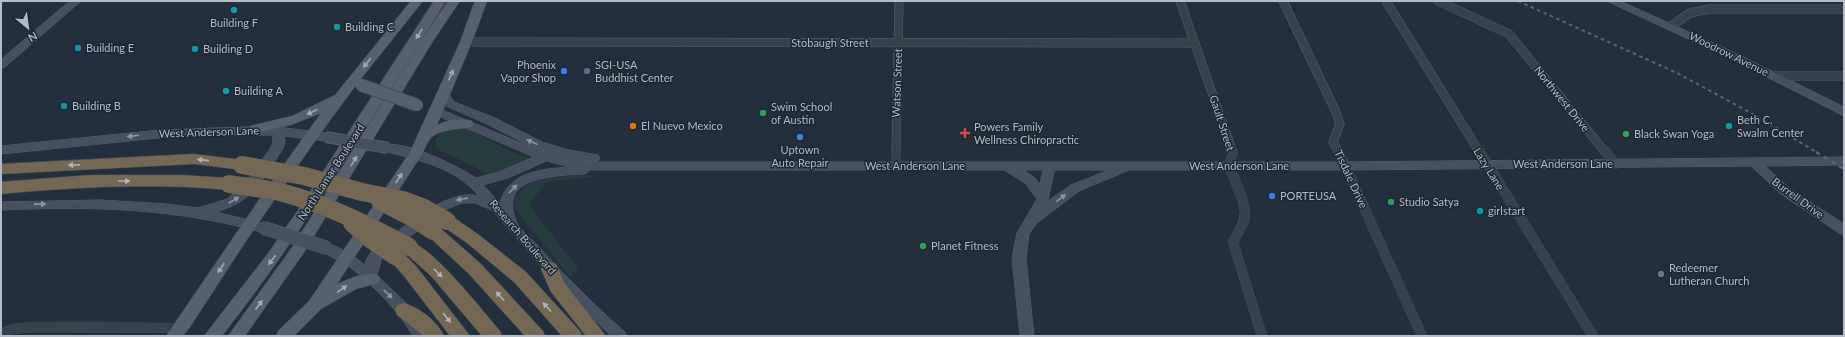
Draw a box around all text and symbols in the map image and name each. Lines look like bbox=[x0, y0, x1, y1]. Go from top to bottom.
marker: Building F bbox=[229, 5, 239, 15]
north arrow bbox=[8, 8, 48, 48]
place label: Building F bbox=[210, 16, 258, 29]
place label: Building C bbox=[345, 20, 395, 33]
marker: Building C bbox=[332, 22, 342, 32]
one-way arrow bbox=[415, 28, 422, 40]
text: N bbox=[26, 29, 40, 45]
street label: Woodrow Avenue bbox=[1687, 29, 1771, 78]
street label: Stobaugh Street bbox=[791, 36, 869, 49]
place label: Building E bbox=[86, 41, 134, 54]
place label: Building D bbox=[203, 42, 253, 55]
marker: Building E bbox=[73, 43, 83, 53]
marker: Building D bbox=[190, 44, 200, 54]
street label: Watson Street bbox=[889, 48, 904, 118]
one-way arrow bbox=[363, 58, 372, 69]
place label: Phoenix Vapor Shop bbox=[500, 58, 557, 84]
place label: SGI-USA Buddhist Center bbox=[595, 58, 674, 84]
street label: Northwest Drive bbox=[1532, 63, 1593, 134]
marker: Phoenix Vapor Shop bbox=[559, 66, 569, 76]
marker: SGI-USA Buddhist Center bbox=[582, 66, 592, 76]
one-way arrow bbox=[448, 70, 454, 81]
place label: Building A bbox=[234, 84, 283, 97]
marker: Building A bbox=[221, 86, 231, 96]
street label: Gault Street bbox=[1207, 93, 1238, 152]
place label: Building B bbox=[72, 99, 121, 112]
place label: Swim School of Austin bbox=[771, 100, 832, 126]
marker: Building B bbox=[59, 101, 69, 111]
marker: Swim School of Austin bbox=[758, 108, 768, 118]
one-way arrow bbox=[306, 109, 318, 115]
place label: Beth C. Swalm Center bbox=[1737, 113, 1804, 139]
place label: El Nuevo Mexico bbox=[641, 119, 723, 132]
place label: Powers Family Wellness Chiropractic bbox=[974, 120, 1079, 146]
street label: North Lamar Boulevard bbox=[295, 121, 367, 222]
marker: El Nuevo Mexico bbox=[628, 121, 638, 131]
marker: Beth C. Swalm Center bbox=[1724, 121, 1734, 131]
street label: West Anderson Lane bbox=[159, 123, 259, 140]
marker: Powers Family Wellness Chiropractic bbox=[959, 127, 971, 139]
place label: Black Swan Yoga bbox=[1634, 127, 1714, 140]
marker: Black Swan Yoga bbox=[1621, 129, 1631, 139]
marker: Uptown Auto Repair bbox=[795, 132, 805, 142]
one-way arrow bbox=[127, 133, 139, 139]
one-way arrow bbox=[527, 139, 538, 145]
place label: Uptown Auto Repair bbox=[771, 143, 829, 169]
street label: Lazy Lane bbox=[1471, 145, 1508, 192]
street label: Tisdale Drive bbox=[1332, 148, 1371, 210]
one-way arrow bbox=[350, 155, 357, 167]
one-way arrow bbox=[197, 157, 209, 164]
street label: West Anderson Lane bbox=[1513, 157, 1613, 170]
street label: West Anderson Lane bbox=[865, 159, 965, 172]
street label: West Anderson Lane bbox=[1189, 159, 1289, 172]
one-way arrow bbox=[68, 161, 80, 168]
one-way arrow bbox=[396, 172, 403, 184]
street label: Burrell Drive bbox=[1770, 174, 1827, 221]
one-way arrow bbox=[118, 177, 130, 184]
one-way arrow bbox=[508, 184, 518, 193]
place label: PORTEUSA bbox=[1280, 189, 1337, 202]
marker: PORTEUSA bbox=[1267, 191, 1277, 201]
one-way arrow bbox=[1056, 193, 1067, 202]
place label: Studio Satya bbox=[1399, 195, 1459, 208]
one-way arrow bbox=[228, 196, 240, 203]
one-way arrow bbox=[456, 197, 468, 203]
street label: Research Boulevard bbox=[487, 197, 559, 277]
marker: Studio Satya bbox=[1386, 197, 1396, 207]
one-way arrow bbox=[34, 201, 46, 208]
place label: girlstart bbox=[1488, 204, 1525, 217]
marker: girlstart bbox=[1475, 206, 1485, 216]
place label: Planet Fitness bbox=[931, 239, 999, 252]
marker: Planet Fitness bbox=[918, 241, 928, 251]
one-way arrow bbox=[267, 255, 276, 266]
place label: Redeemer Lutheran Church bbox=[1669, 261, 1749, 287]
one-way arrow bbox=[217, 262, 224, 274]
one-way arrow bbox=[433, 268, 443, 278]
marker: Redeemer Lutheran Church bbox=[1656, 269, 1666, 279]
one-way arrow bbox=[337, 285, 348, 292]
one-way arrow bbox=[383, 289, 393, 299]
one-way arrow bbox=[496, 291, 505, 302]
one-way arrow bbox=[255, 299, 263, 310]
one-way arrow bbox=[542, 302, 551, 312]
one-way arrow bbox=[443, 313, 451, 324]

